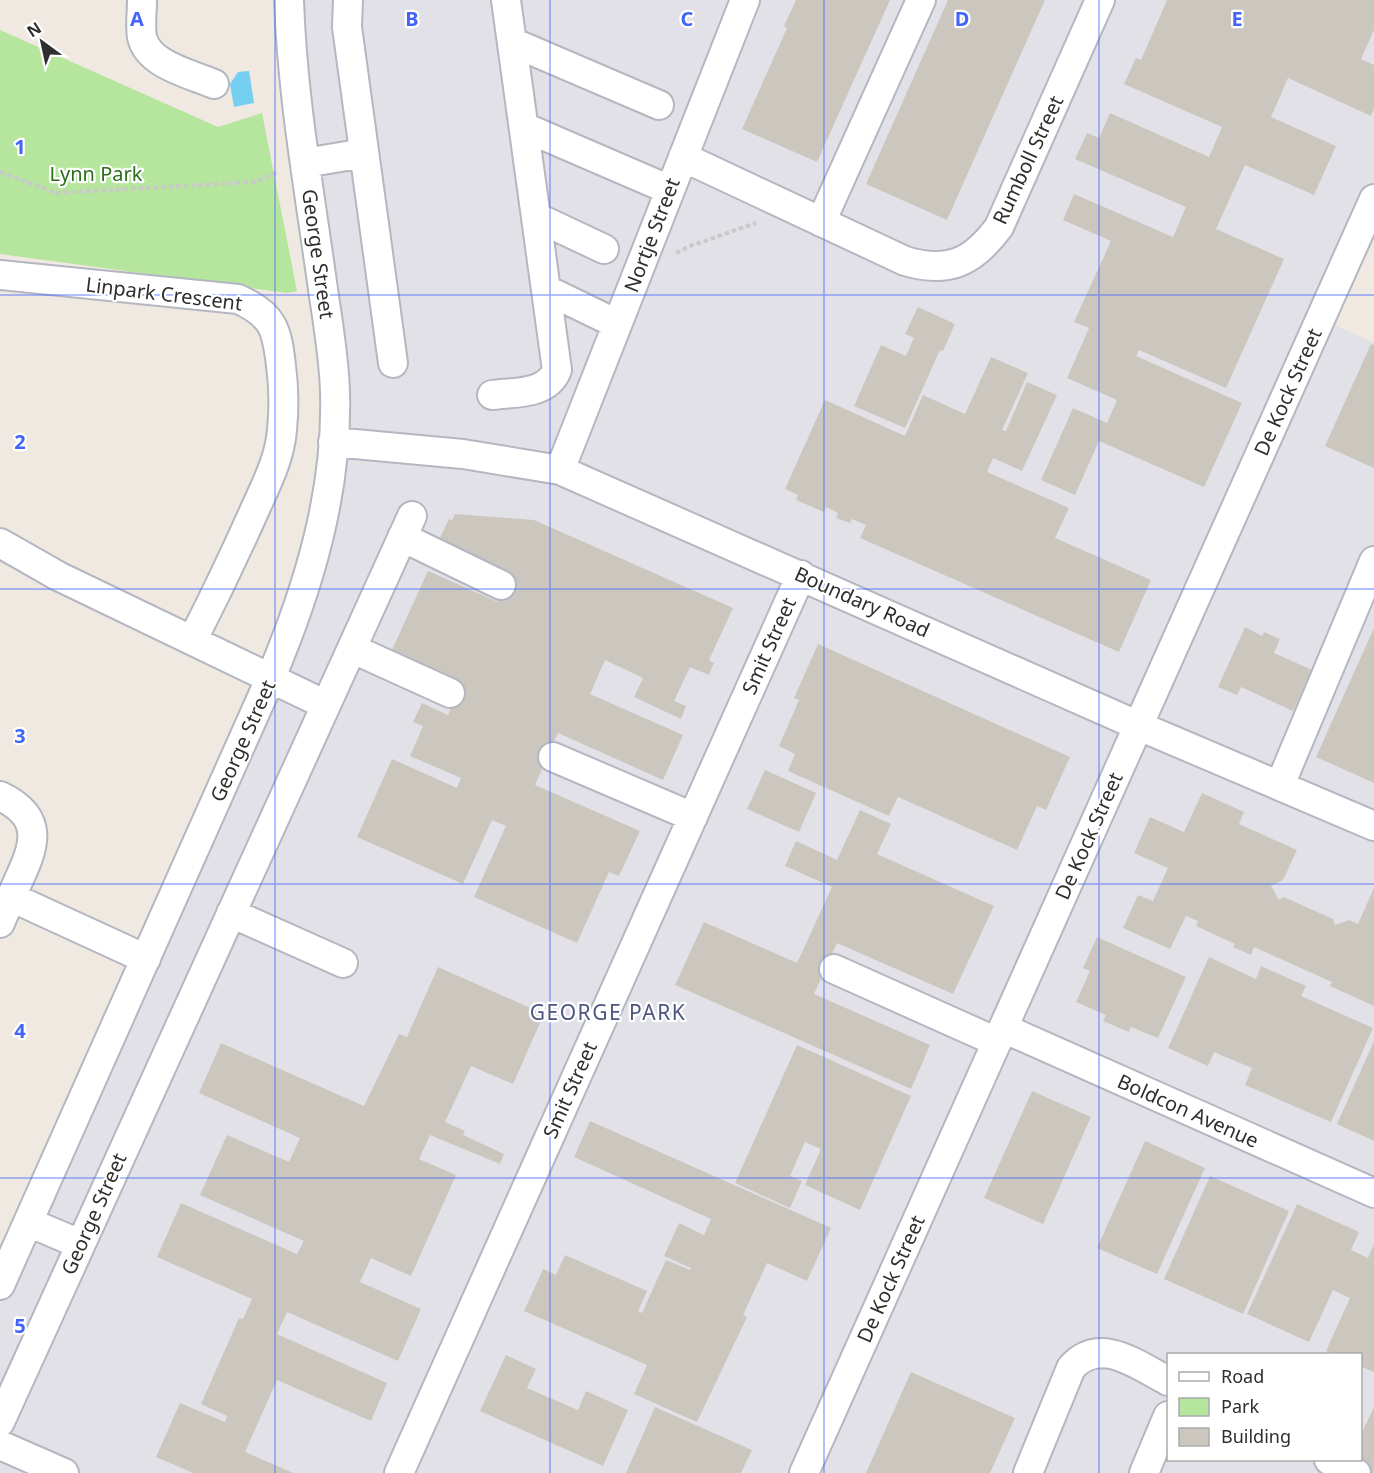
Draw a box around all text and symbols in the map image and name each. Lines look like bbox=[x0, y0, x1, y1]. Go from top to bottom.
text: A bbox=[130, 5, 144, 32]
text: B bbox=[405, 5, 419, 32]
text: C bbox=[681, 5, 694, 32]
text: D bbox=[955, 5, 969, 32]
text: E bbox=[1231, 5, 1243, 32]
north arrow bbox=[12, 12, 72, 72]
text: N bbox=[22, 17, 45, 42]
street label: Rumboll Street bbox=[986, 91, 1069, 229]
text: 1 bbox=[14, 133, 26, 160]
park label: Lynn Park bbox=[50, 160, 143, 187]
street label: Nortje Street bbox=[617, 174, 686, 296]
street label: George Street bbox=[296, 187, 341, 320]
street label: Linpark Crescent bbox=[84, 271, 244, 316]
street label: De Kock Street bbox=[1247, 324, 1328, 460]
text: 2 bbox=[14, 428, 26, 455]
street label: Boundary Road bbox=[790, 560, 934, 643]
street label: Smit Street bbox=[735, 593, 802, 698]
street label: George Street bbox=[204, 676, 281, 806]
text: 3 bbox=[14, 722, 26, 749]
street label: De Kock Street bbox=[1048, 768, 1129, 904]
district label: GEORGE PARK bbox=[530, 998, 686, 1026]
text: 4 bbox=[14, 1017, 26, 1044]
street label: Smit Street bbox=[536, 1037, 603, 1142]
street label: Boldcon Avenue bbox=[1113, 1067, 1263, 1154]
street label: George Street bbox=[55, 1149, 132, 1279]
street label: De Kock Street bbox=[850, 1211, 931, 1347]
text: 5 bbox=[14, 1312, 26, 1339]
legend bbox=[1167, 1353, 1362, 1461]
text: Road bbox=[1221, 1364, 1264, 1388]
text: Park bbox=[1221, 1394, 1259, 1418]
text: Building bbox=[1221, 1424, 1291, 1448]

